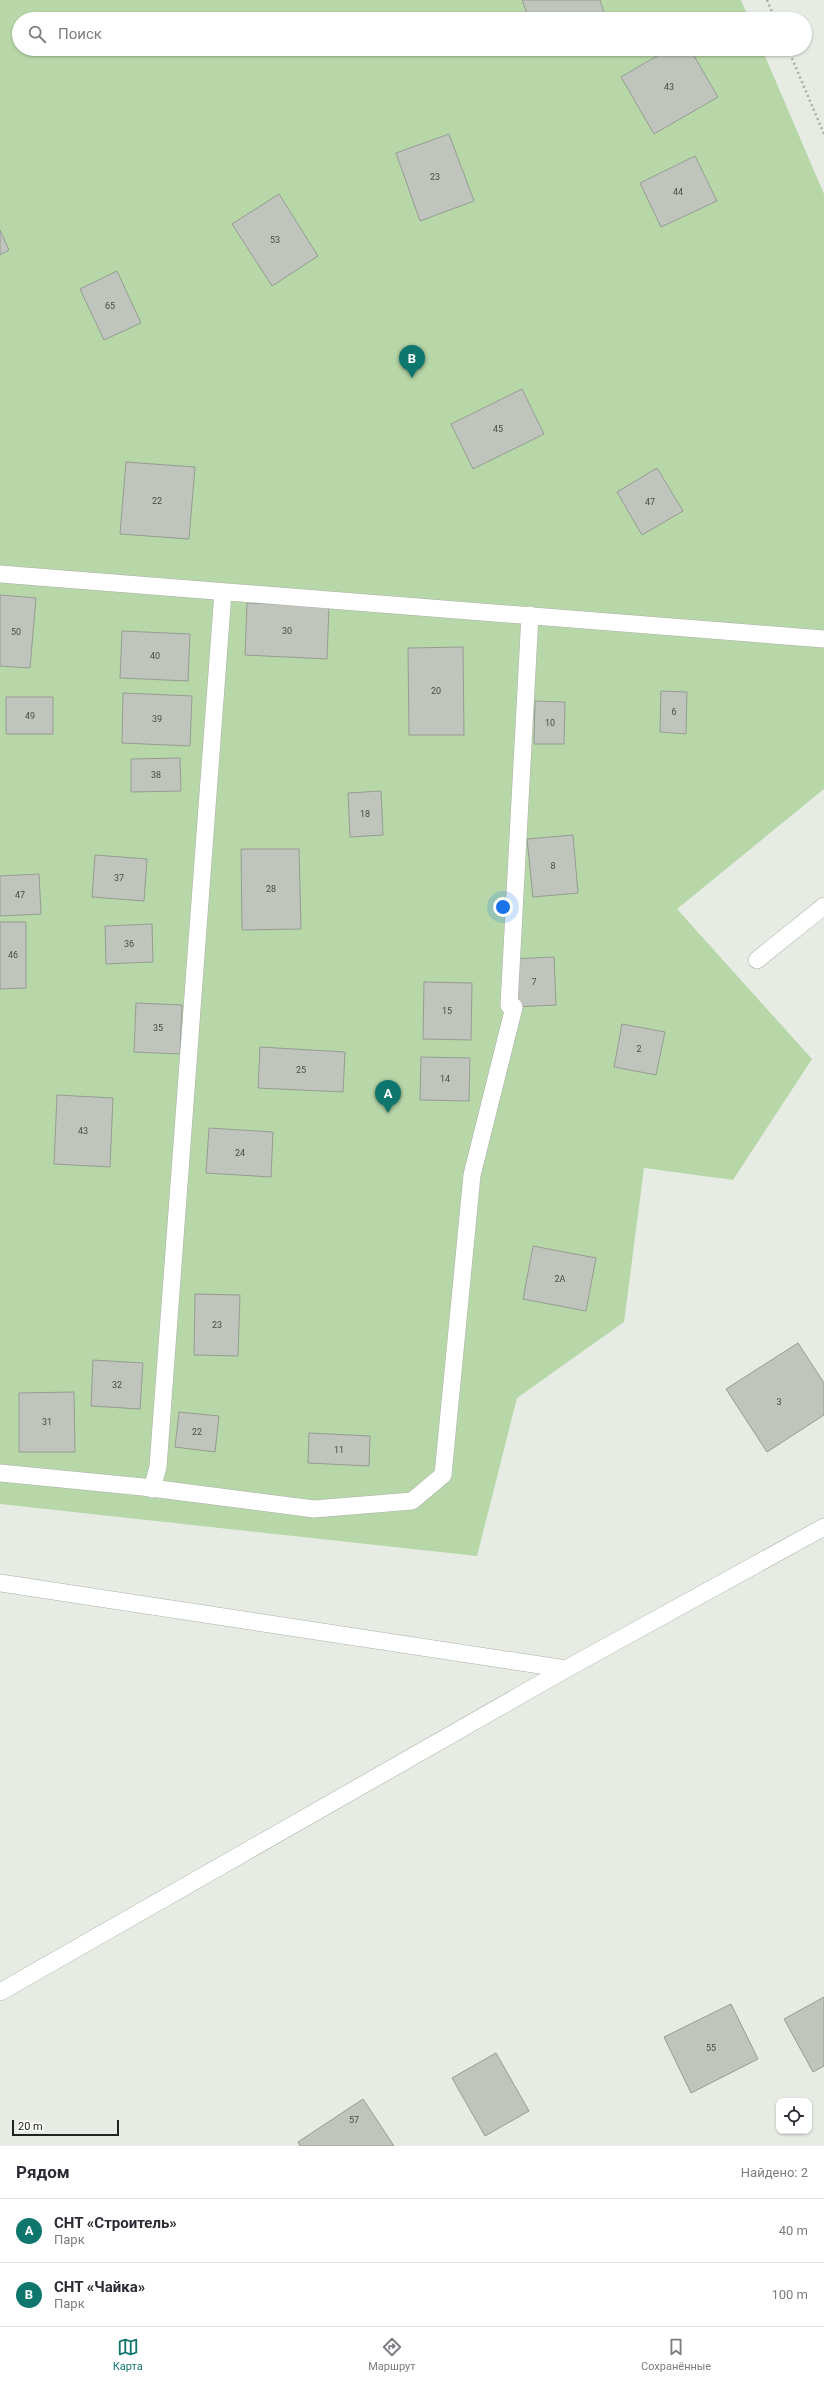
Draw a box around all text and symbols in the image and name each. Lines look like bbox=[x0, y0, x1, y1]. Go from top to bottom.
search box bbox=[12, 12, 812, 56]
icon: search bbox=[26, 23, 48, 45]
text: Поиск bbox=[58, 25, 102, 43]
house number: 43 bbox=[664, 82, 674, 92]
house number: 23 bbox=[430, 172, 440, 182]
house number: 44 bbox=[673, 187, 683, 197]
house number: 53 bbox=[270, 235, 280, 245]
house number: 65 bbox=[105, 301, 115, 311]
pin: B bbox=[399, 345, 425, 378]
house number: 45 bbox=[493, 424, 503, 434]
house number: 22 bbox=[152, 496, 162, 506]
house number: 47 bbox=[645, 497, 655, 507]
house number: 30 bbox=[282, 626, 292, 636]
house number: 50 bbox=[11, 627, 21, 637]
house number: 40 bbox=[150, 651, 160, 661]
house number: 20 bbox=[431, 686, 441, 696]
house number: 6 bbox=[671, 707, 677, 717]
house number: 49 bbox=[25, 711, 35, 721]
house number: 39 bbox=[152, 714, 162, 724]
house number: 10 bbox=[545, 718, 555, 728]
house number: 38 bbox=[151, 770, 161, 780]
house number: 18 bbox=[360, 809, 370, 819]
house number: 8 bbox=[550, 861, 556, 871]
house number: 37 bbox=[114, 873, 124, 883]
house number: 28 bbox=[266, 884, 276, 894]
house number: 47 bbox=[15, 890, 25, 900]
your location bbox=[493, 897, 513, 917]
house number: 36 bbox=[124, 939, 134, 949]
house number: 46 bbox=[8, 950, 18, 960]
house number: 7 bbox=[531, 977, 537, 987]
house number: 15 bbox=[442, 1006, 452, 1016]
house number: 35 bbox=[153, 1023, 163, 1033]
house number: 2 bbox=[636, 1044, 642, 1054]
house number: 25 bbox=[296, 1065, 306, 1075]
house number: 14 bbox=[440, 1074, 450, 1084]
pin: A bbox=[375, 1080, 401, 1113]
house number: 43 bbox=[78, 1126, 88, 1136]
house number: 24 bbox=[235, 1148, 245, 1158]
house number: 2А bbox=[555, 1274, 566, 1284]
house number: 23 bbox=[212, 1320, 222, 1330]
house number: 32 bbox=[112, 1380, 122, 1390]
house number: 3 bbox=[776, 1397, 782, 1407]
house number: 31 bbox=[42, 1417, 52, 1427]
house number: 22 bbox=[192, 1427, 202, 1437]
house number: 11 bbox=[334, 1445, 344, 1455]
house number: 55 bbox=[706, 2043, 716, 2053]
map controls bbox=[776, 2098, 812, 2134]
button: locate bbox=[776, 2098, 812, 2134]
house number: 57 bbox=[349, 2115, 359, 2125]
scale bar bbox=[12, 2118, 119, 2137]
text: 20 m bbox=[18, 2120, 43, 2133]
text: Рядом bbox=[16, 2162, 70, 2182]
text: Найдено: 2 bbox=[741, 2165, 808, 2180]
text: СНТ «Строитель» bbox=[54, 2214, 177, 2232]
text: A bbox=[25, 2223, 33, 2238]
text: 40 m bbox=[779, 2223, 808, 2238]
text: Парк bbox=[54, 2232, 85, 2247]
text: СНТ «Чайка» bbox=[54, 2278, 145, 2296]
text: B bbox=[25, 2287, 33, 2302]
text: 100 m bbox=[771, 2287, 808, 2302]
text: Парк bbox=[54, 2296, 85, 2311]
tab: Карта bbox=[113, 2336, 143, 2373]
tab: Маршрут bbox=[368, 2336, 416, 2373]
tab: Сохранённые bbox=[641, 2336, 711, 2373]

